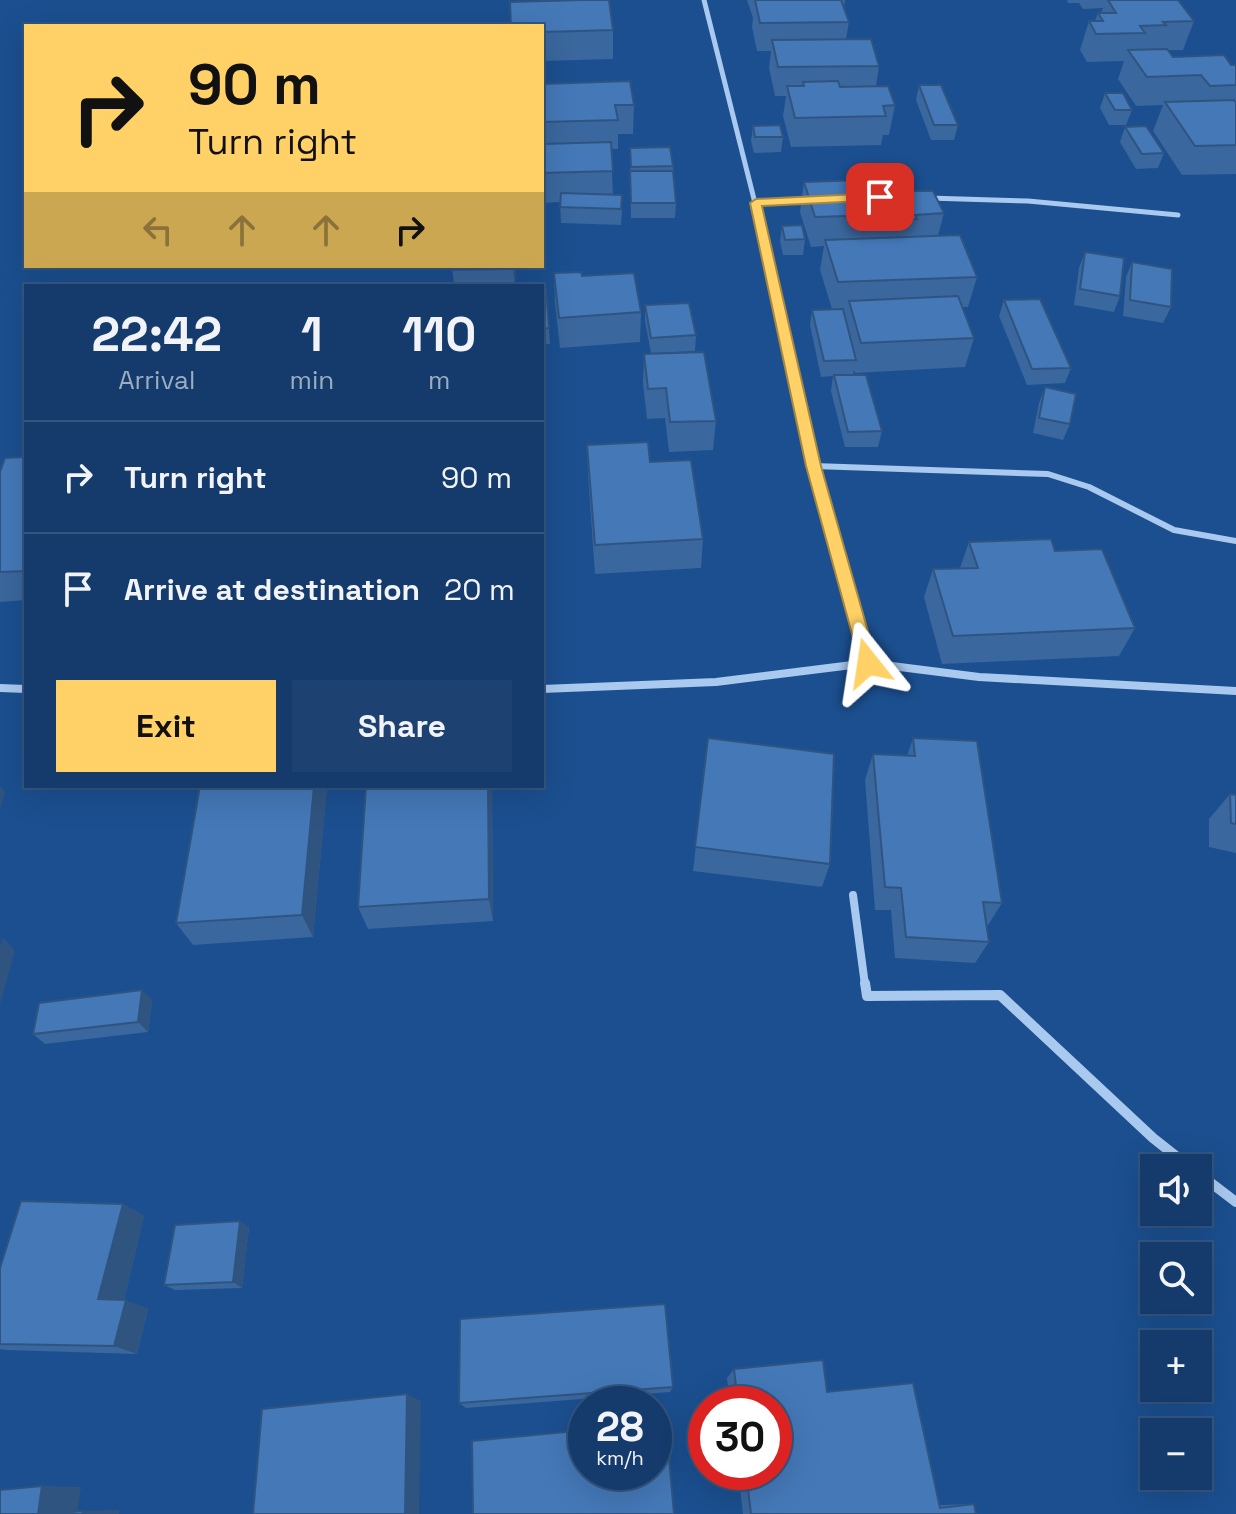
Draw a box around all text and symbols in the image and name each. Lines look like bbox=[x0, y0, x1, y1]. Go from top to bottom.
text: 90 m bbox=[188, 49, 321, 120]
icon: right bbox=[56, 56, 160, 160]
text: Turn right bbox=[188, 119, 357, 165]
pin bbox=[846, 163, 914, 231]
icon: arrive bbox=[858, 175, 902, 219]
icon: left bbox=[136, 208, 180, 252]
icon: ahead bbox=[220, 208, 264, 252]
icon: ahead bbox=[304, 208, 348, 252]
icon: right bbox=[388, 208, 432, 252]
text: 22:42 bbox=[92, 304, 222, 365]
text: 1 bbox=[301, 304, 323, 365]
text: 110 bbox=[402, 304, 476, 365]
text: Arrival bbox=[118, 363, 195, 397]
text: min bbox=[290, 363, 334, 397]
text: m bbox=[428, 363, 450, 397]
icon: right bbox=[56, 455, 100, 499]
text: Turn right bbox=[124, 458, 267, 497]
text: 90 m bbox=[441, 458, 512, 497]
icon: arrive bbox=[56, 567, 100, 611]
text: Arrive at destination bbox=[124, 570, 420, 609]
text: 20 m bbox=[444, 570, 515, 609]
position arrow bbox=[826, 621, 910, 705]
button: Exit bbox=[56, 680, 276, 772]
button: Share bbox=[292, 680, 512, 772]
map controls bbox=[1140, 1154, 1212, 1490]
button: sound bbox=[1140, 1154, 1212, 1226]
button: search bbox=[1140, 1242, 1212, 1314]
button: + bbox=[1140, 1330, 1212, 1402]
speed limit sign: 30 bbox=[688, 1386, 792, 1490]
text: 28 bbox=[596, 1402, 644, 1453]
button: − bbox=[1140, 1418, 1212, 1490]
text: km/h bbox=[596, 1445, 644, 1471]

